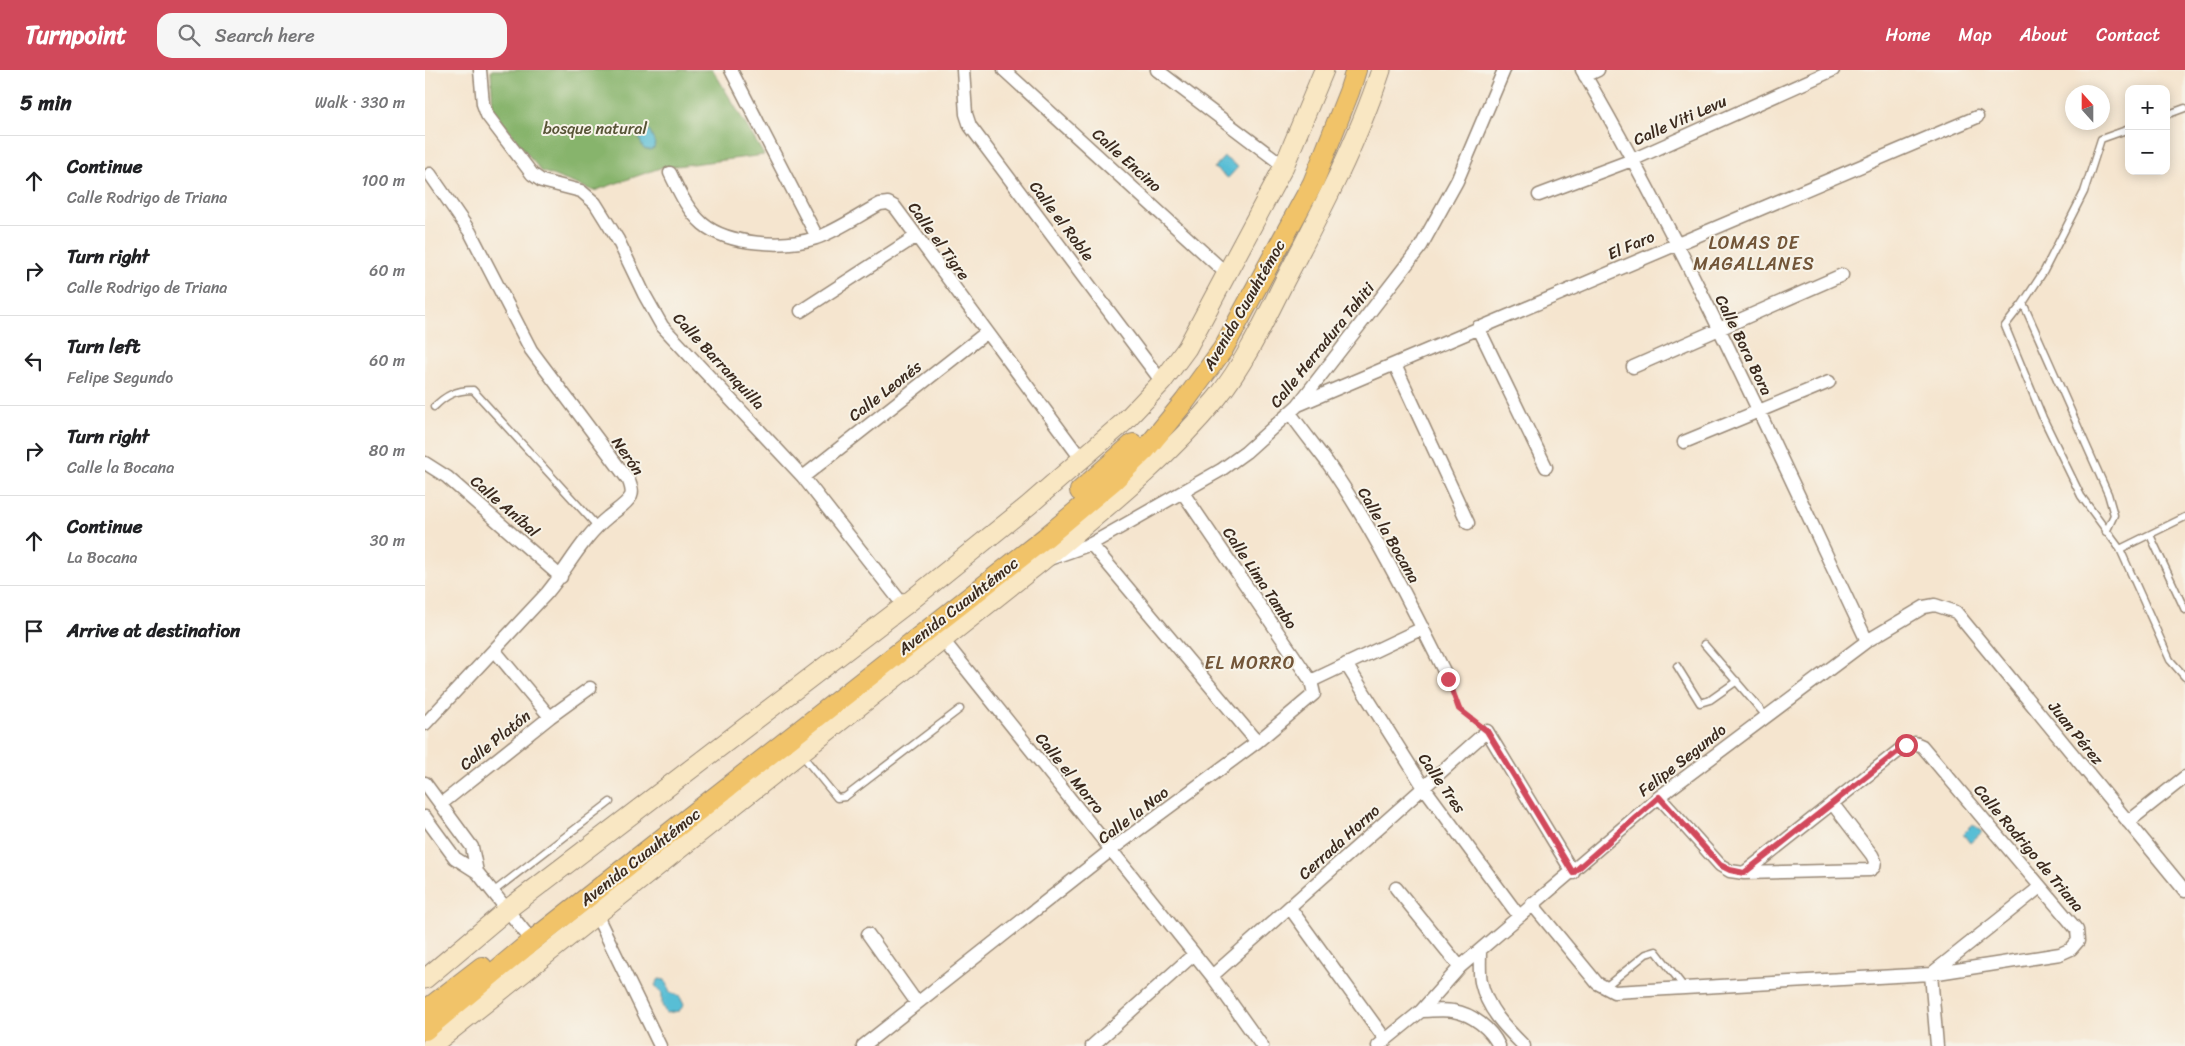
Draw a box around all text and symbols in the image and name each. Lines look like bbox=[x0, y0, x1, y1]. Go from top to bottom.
search box bbox=[157, 13, 507, 58]
text: Turnpoint bbox=[25, 14, 127, 56]
text: Search here bbox=[215, 19, 315, 52]
text: Home bbox=[1886, 19, 1931, 51]
text: Map bbox=[1959, 19, 1992, 51]
text: About bbox=[2020, 19, 2068, 51]
text: Contact bbox=[2096, 19, 2160, 51]
icon: search bbox=[175, 21, 203, 49]
text: 5 min bbox=[20, 84, 72, 122]
north arrow bbox=[2065, 85, 2110, 130]
map controls bbox=[2125, 85, 2170, 175]
button: + bbox=[2125, 85, 2170, 130]
street label: Calle Viti Levu bbox=[1628, 86, 1732, 154]
text: Walk · 330 m bbox=[315, 88, 405, 117]
park label: bosque natural bbox=[543, 114, 647, 143]
street label: Calle Encino bbox=[1085, 120, 1169, 200]
button: − bbox=[2125, 130, 2170, 175]
text: Continue bbox=[67, 150, 143, 183]
text: 100 m bbox=[361, 166, 405, 195]
icon: ahead bbox=[20, 167, 48, 195]
street label: Calle el Roble bbox=[1022, 174, 1102, 268]
text: Calle Rodrigo de Triana bbox=[67, 183, 227, 212]
street label: Calle el Tigre bbox=[900, 195, 978, 287]
street label: El Faro bbox=[1603, 222, 1659, 268]
district label: LOMAS DE MAGALLANES bbox=[1693, 227, 1815, 280]
street label: Avenida Cuauhtémoc bbox=[1194, 234, 1293, 377]
text: Turn right bbox=[67, 240, 149, 273]
text: 60 m bbox=[369, 256, 405, 285]
icon: right bbox=[20, 257, 48, 285]
text: Calle Rodrigo de Triana bbox=[67, 273, 227, 302]
street label: Calle Herradura Tahiti bbox=[1262, 275, 1382, 414]
street label: Calle Bora Bora bbox=[1707, 289, 1781, 401]
street label: Calle Barranquilla bbox=[666, 305, 772, 417]
text: Turn left bbox=[67, 330, 140, 363]
text: 60 m bbox=[369, 346, 405, 375]
icon: left bbox=[20, 347, 48, 375]
street label: Calle Leonés bbox=[842, 352, 929, 429]
text: Felipe Segundo bbox=[67, 363, 173, 392]
text: Turn right bbox=[67, 420, 149, 453]
street label: Nerón bbox=[604, 430, 652, 482]
text: 80 m bbox=[369, 436, 405, 465]
icon: right bbox=[20, 437, 48, 465]
text: Calle la Bocana bbox=[67, 453, 174, 482]
street label: Calle Aníbal bbox=[464, 467, 547, 545]
street label: Calle la Bocana bbox=[1350, 481, 1428, 589]
text: Continue bbox=[67, 510, 143, 543]
street label: Calle Lima Tambo bbox=[1215, 521, 1305, 636]
text: 30 m bbox=[370, 526, 405, 555]
icon: ahead bbox=[20, 527, 48, 555]
text: La Bocana bbox=[67, 543, 138, 572]
street label: Avenida Cuauhtémoc bbox=[890, 549, 1025, 663]
text: Arrive at destination bbox=[67, 614, 240, 647]
icon: arrive bbox=[20, 617, 48, 645]
district label: EL MORRO bbox=[1205, 647, 1295, 679]
route end bbox=[1437, 668, 1460, 691]
street label: Juan Pérez bbox=[2040, 693, 2112, 772]
street label: Calle Platón bbox=[453, 702, 538, 778]
street label: Felipe Segundo bbox=[1631, 716, 1733, 804]
street label: Calle el Morro bbox=[1028, 726, 1112, 820]
route start bbox=[1895, 734, 1918, 757]
street label: Calle Tres bbox=[1410, 747, 1474, 820]
street label: Calle Rodrigo de Triana bbox=[1966, 777, 2092, 919]
street label: Calle la Nao bbox=[1091, 778, 1175, 852]
street label: Cerrada Horno bbox=[1291, 797, 1387, 887]
street label: Avenida Cuauhtémoc bbox=[572, 800, 707, 914]

